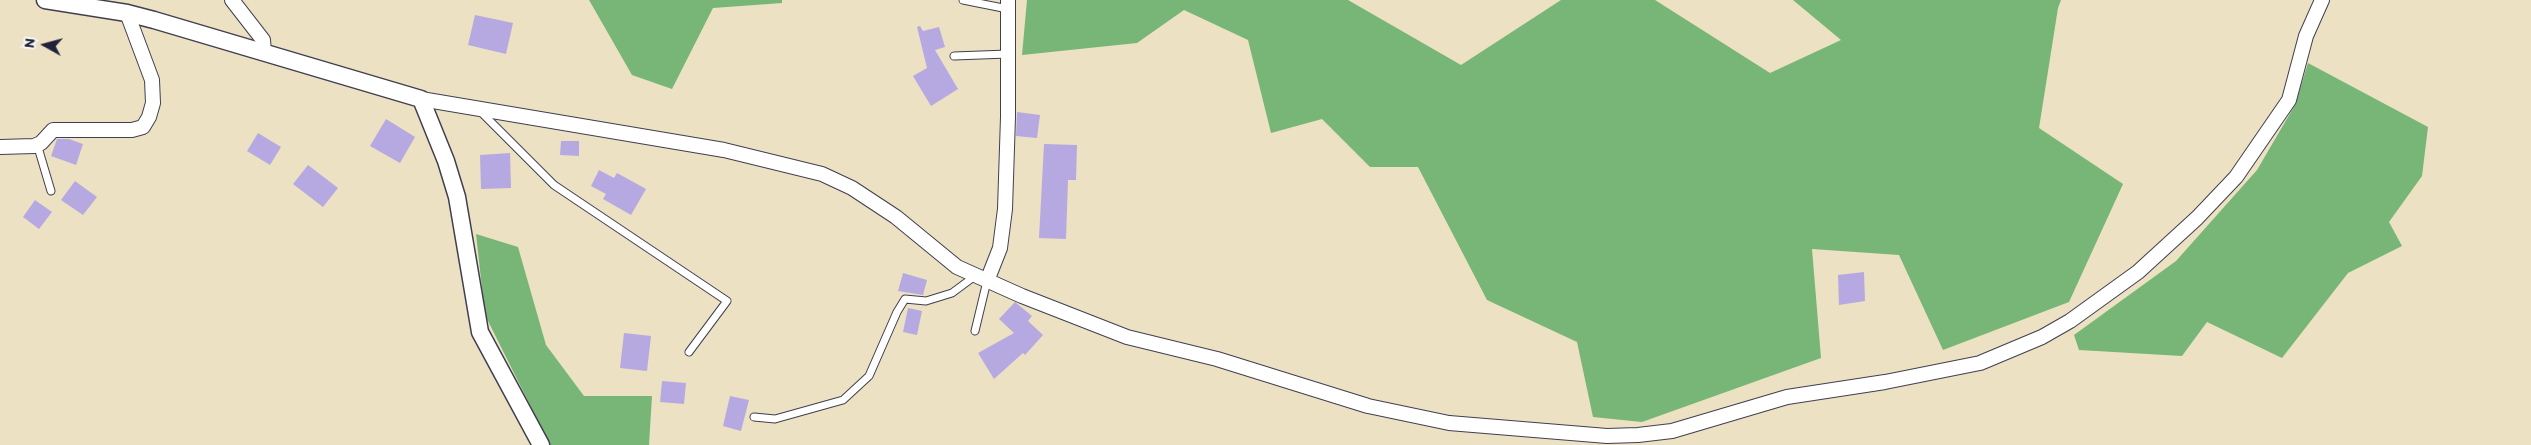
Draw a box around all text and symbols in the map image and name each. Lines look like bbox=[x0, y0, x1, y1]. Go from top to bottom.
north arrow bbox=[20, 20, 70, 70]
text: N bbox=[21, 37, 39, 49]

